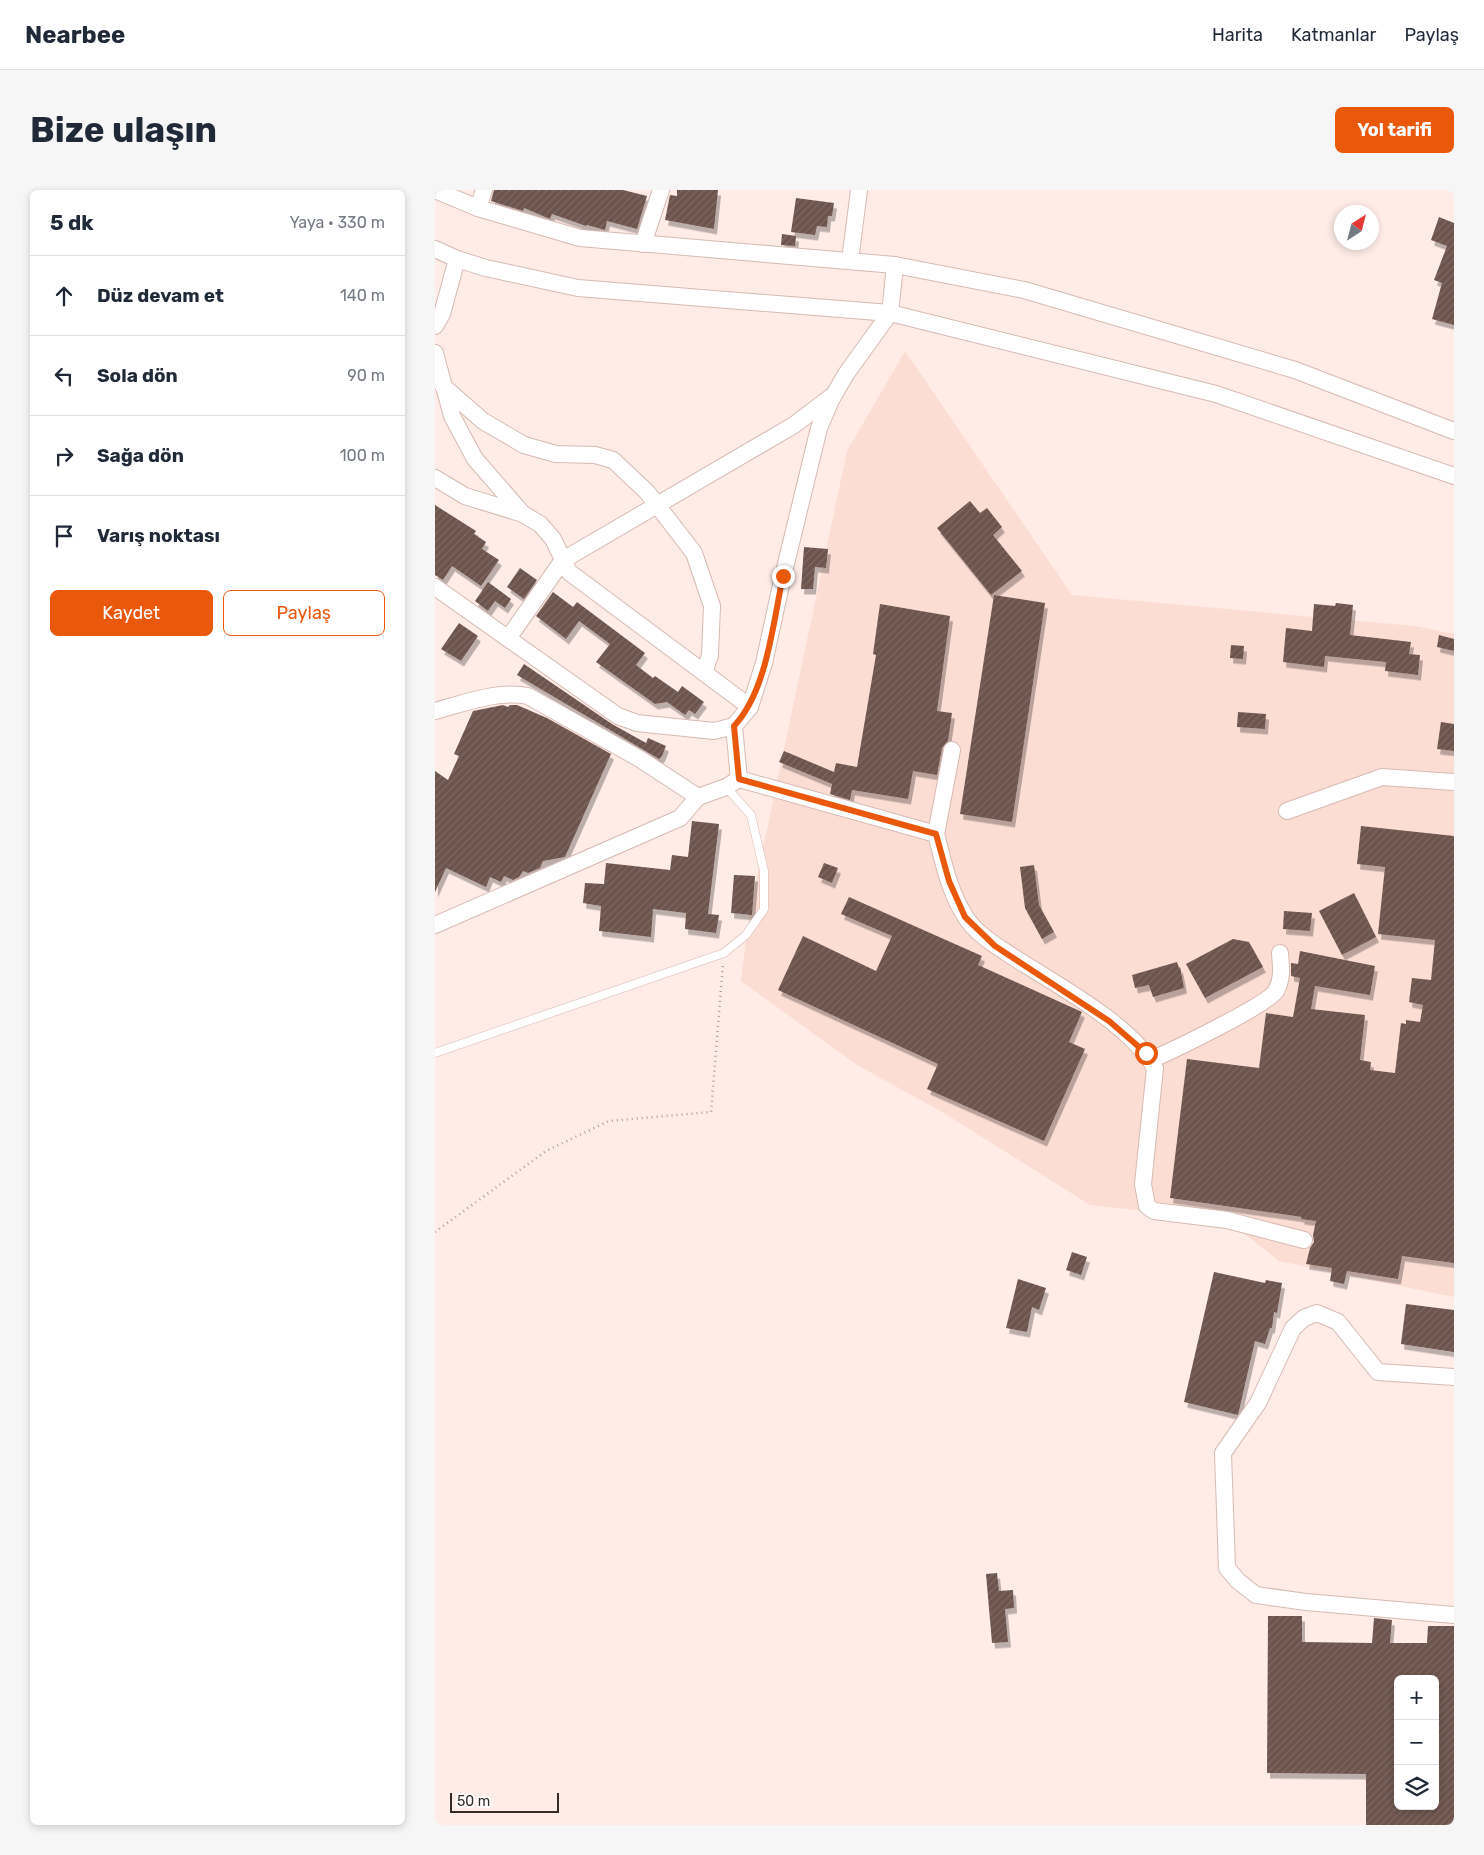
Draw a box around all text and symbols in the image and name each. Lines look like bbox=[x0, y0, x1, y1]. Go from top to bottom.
text: Nearbee bbox=[25, 21, 125, 49]
text: Harita bbox=[1212, 24, 1263, 46]
text: Katmanlar bbox=[1291, 24, 1376, 46]
text: Paylaş bbox=[1404, 24, 1459, 46]
button: Yol tarifi bbox=[1335, 107, 1454, 153]
text: Bize ulaşın bbox=[30, 109, 217, 151]
north arrow bbox=[1334, 205, 1379, 250]
text: 5 dk bbox=[50, 210, 94, 235]
text: Yaya · 330 m bbox=[290, 213, 385, 232]
icon: ahead bbox=[50, 282, 78, 310]
text: Düz devam et bbox=[97, 284, 224, 307]
text: 140 m bbox=[340, 286, 385, 305]
icon: left bbox=[50, 362, 78, 390]
text: Sola dön bbox=[97, 364, 178, 387]
text: 90 m bbox=[347, 366, 385, 385]
icon: right bbox=[50, 442, 78, 470]
text: Sağa dön bbox=[97, 444, 184, 467]
text: 100 m bbox=[340, 446, 385, 465]
icon: arrive bbox=[50, 522, 78, 550]
text: Varış noktası bbox=[97, 524, 220, 547]
route end bbox=[772, 565, 795, 588]
button: Kaydet bbox=[50, 590, 213, 636]
button: Paylaş bbox=[223, 590, 385, 636]
route start bbox=[1135, 1042, 1158, 1065]
map controls bbox=[1394, 1675, 1439, 1810]
button: + bbox=[1394, 1675, 1439, 1720]
button: − bbox=[1394, 1720, 1439, 1765]
button: layers bbox=[1394, 1765, 1439, 1810]
scale bar bbox=[450, 1790, 559, 1813]
text: 50 m bbox=[457, 1793, 490, 1810]

